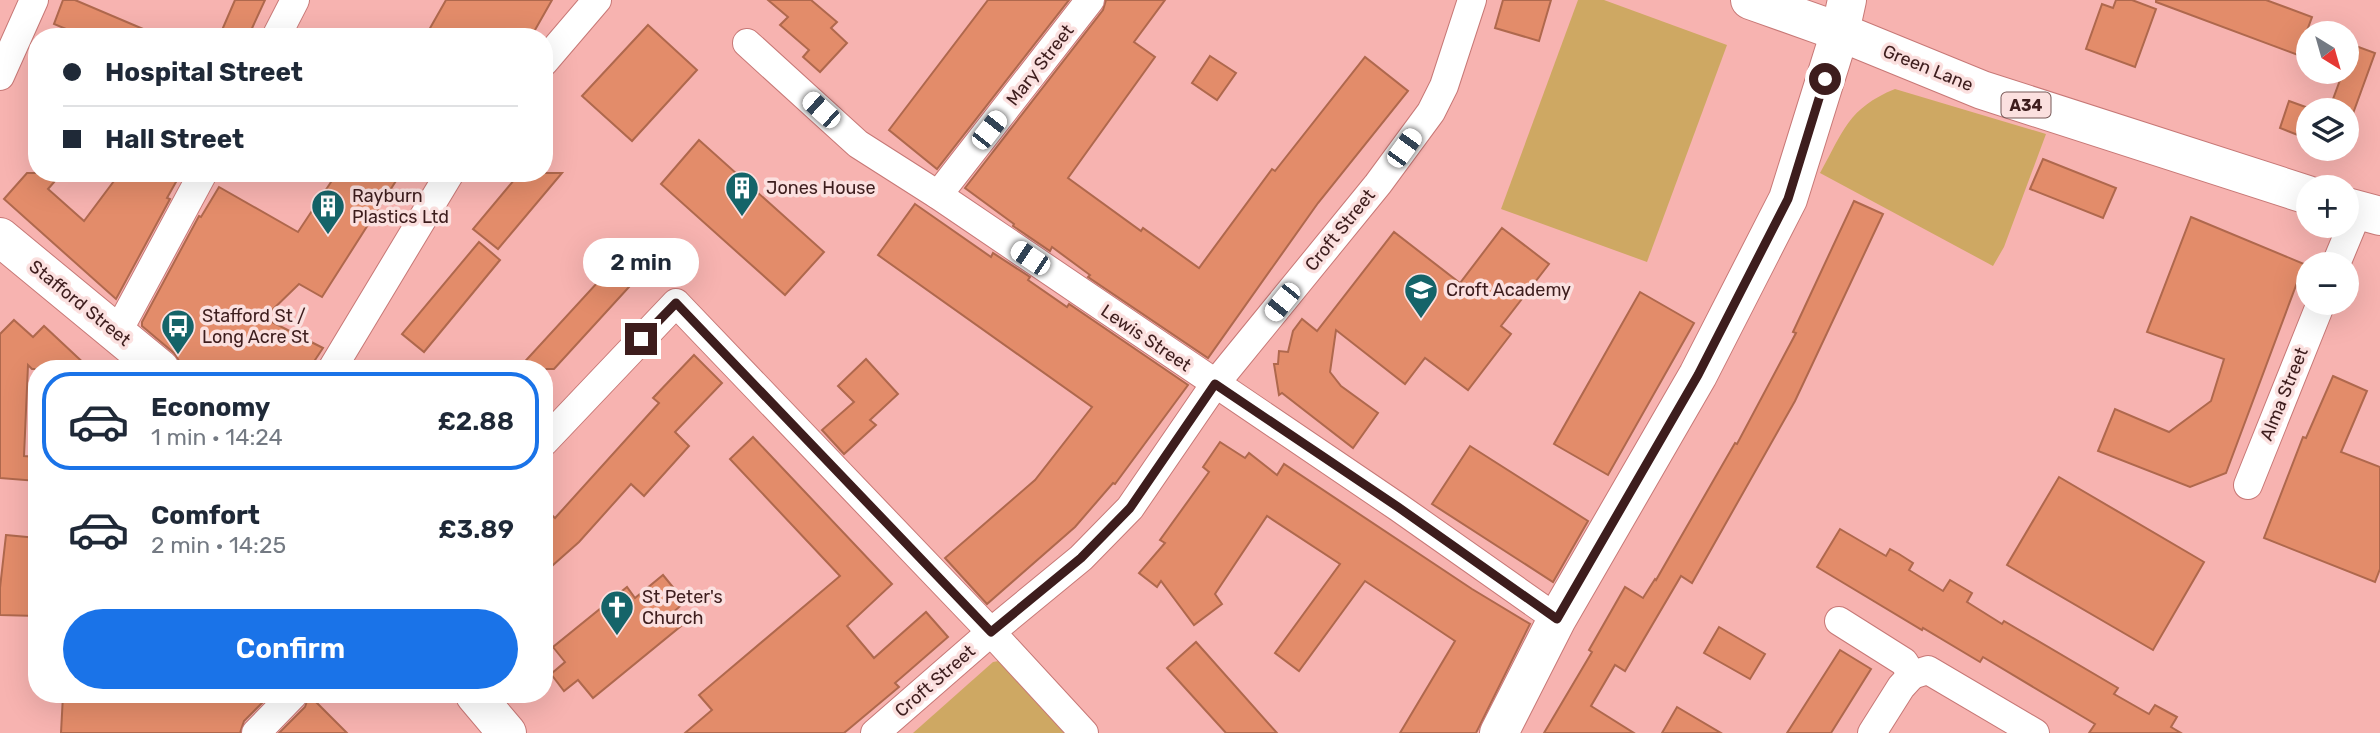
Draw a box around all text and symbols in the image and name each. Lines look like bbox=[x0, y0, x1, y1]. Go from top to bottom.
street label: Mary Street bbox=[1001, 20, 1079, 110]
north arrow bbox=[2296, 21, 2359, 84]
map controls bbox=[2296, 21, 2359, 315]
street label: Green Lane bbox=[1880, 40, 1976, 96]
text: Hospital Street bbox=[105, 57, 303, 88]
route start bbox=[1809, 63, 1841, 95]
car bbox=[799, 88, 844, 132]
road number: A34 bbox=[2002, 92, 2050, 118]
button: layers bbox=[2296, 98, 2359, 161]
car bbox=[968, 107, 1011, 153]
text: Hall Street bbox=[105, 124, 244, 155]
car bbox=[1384, 125, 1425, 171]
building icon: Jones House bbox=[723, 169, 761, 218]
button: + bbox=[2296, 175, 2359, 238]
place label: Jones House bbox=[766, 177, 876, 199]
street label: Croft Street bbox=[1300, 184, 1380, 276]
place label: Rayburn Plastics Ltd bbox=[352, 185, 449, 228]
building icon: Rayburn Plastics Ltd bbox=[309, 187, 347, 236]
callout: 2 min bbox=[583, 238, 699, 286]
car bbox=[1007, 238, 1054, 278]
text: 2 min bbox=[610, 248, 672, 276]
button: − bbox=[2296, 252, 2359, 315]
street label: Stafford Street bbox=[25, 255, 135, 351]
school or university icon: Croft Academy bbox=[1402, 271, 1440, 320]
car bbox=[1261, 279, 1304, 325]
place label: Croft Academy bbox=[1446, 279, 1571, 301]
street label: Lewis Street bbox=[1097, 300, 1195, 376]
place label: Stafford St / Long Acre St bbox=[202, 305, 309, 348]
bus stop icon: Stafford St / Long Acre St bbox=[159, 307, 197, 356]
route end bbox=[625, 323, 657, 355]
street label: Alma Street bbox=[2255, 344, 2313, 444]
icon: car bbox=[67, 390, 130, 453]
text: Economy bbox=[151, 392, 270, 423]
text: £2.88 bbox=[437, 406, 514, 437]
text: 1 min · 14:24 bbox=[151, 423, 283, 451]
icon: car bbox=[67, 498, 130, 561]
text: Comfort bbox=[151, 500, 260, 531]
text: £3.89 bbox=[438, 514, 514, 545]
text: 2 min · 14:25 bbox=[151, 531, 286, 559]
place label: St Peter's Church bbox=[642, 586, 723, 629]
church icon: St Peter's Church bbox=[598, 588, 636, 637]
button: Confirm bbox=[63, 609, 518, 689]
street label: Croft Street bbox=[890, 640, 980, 722]

